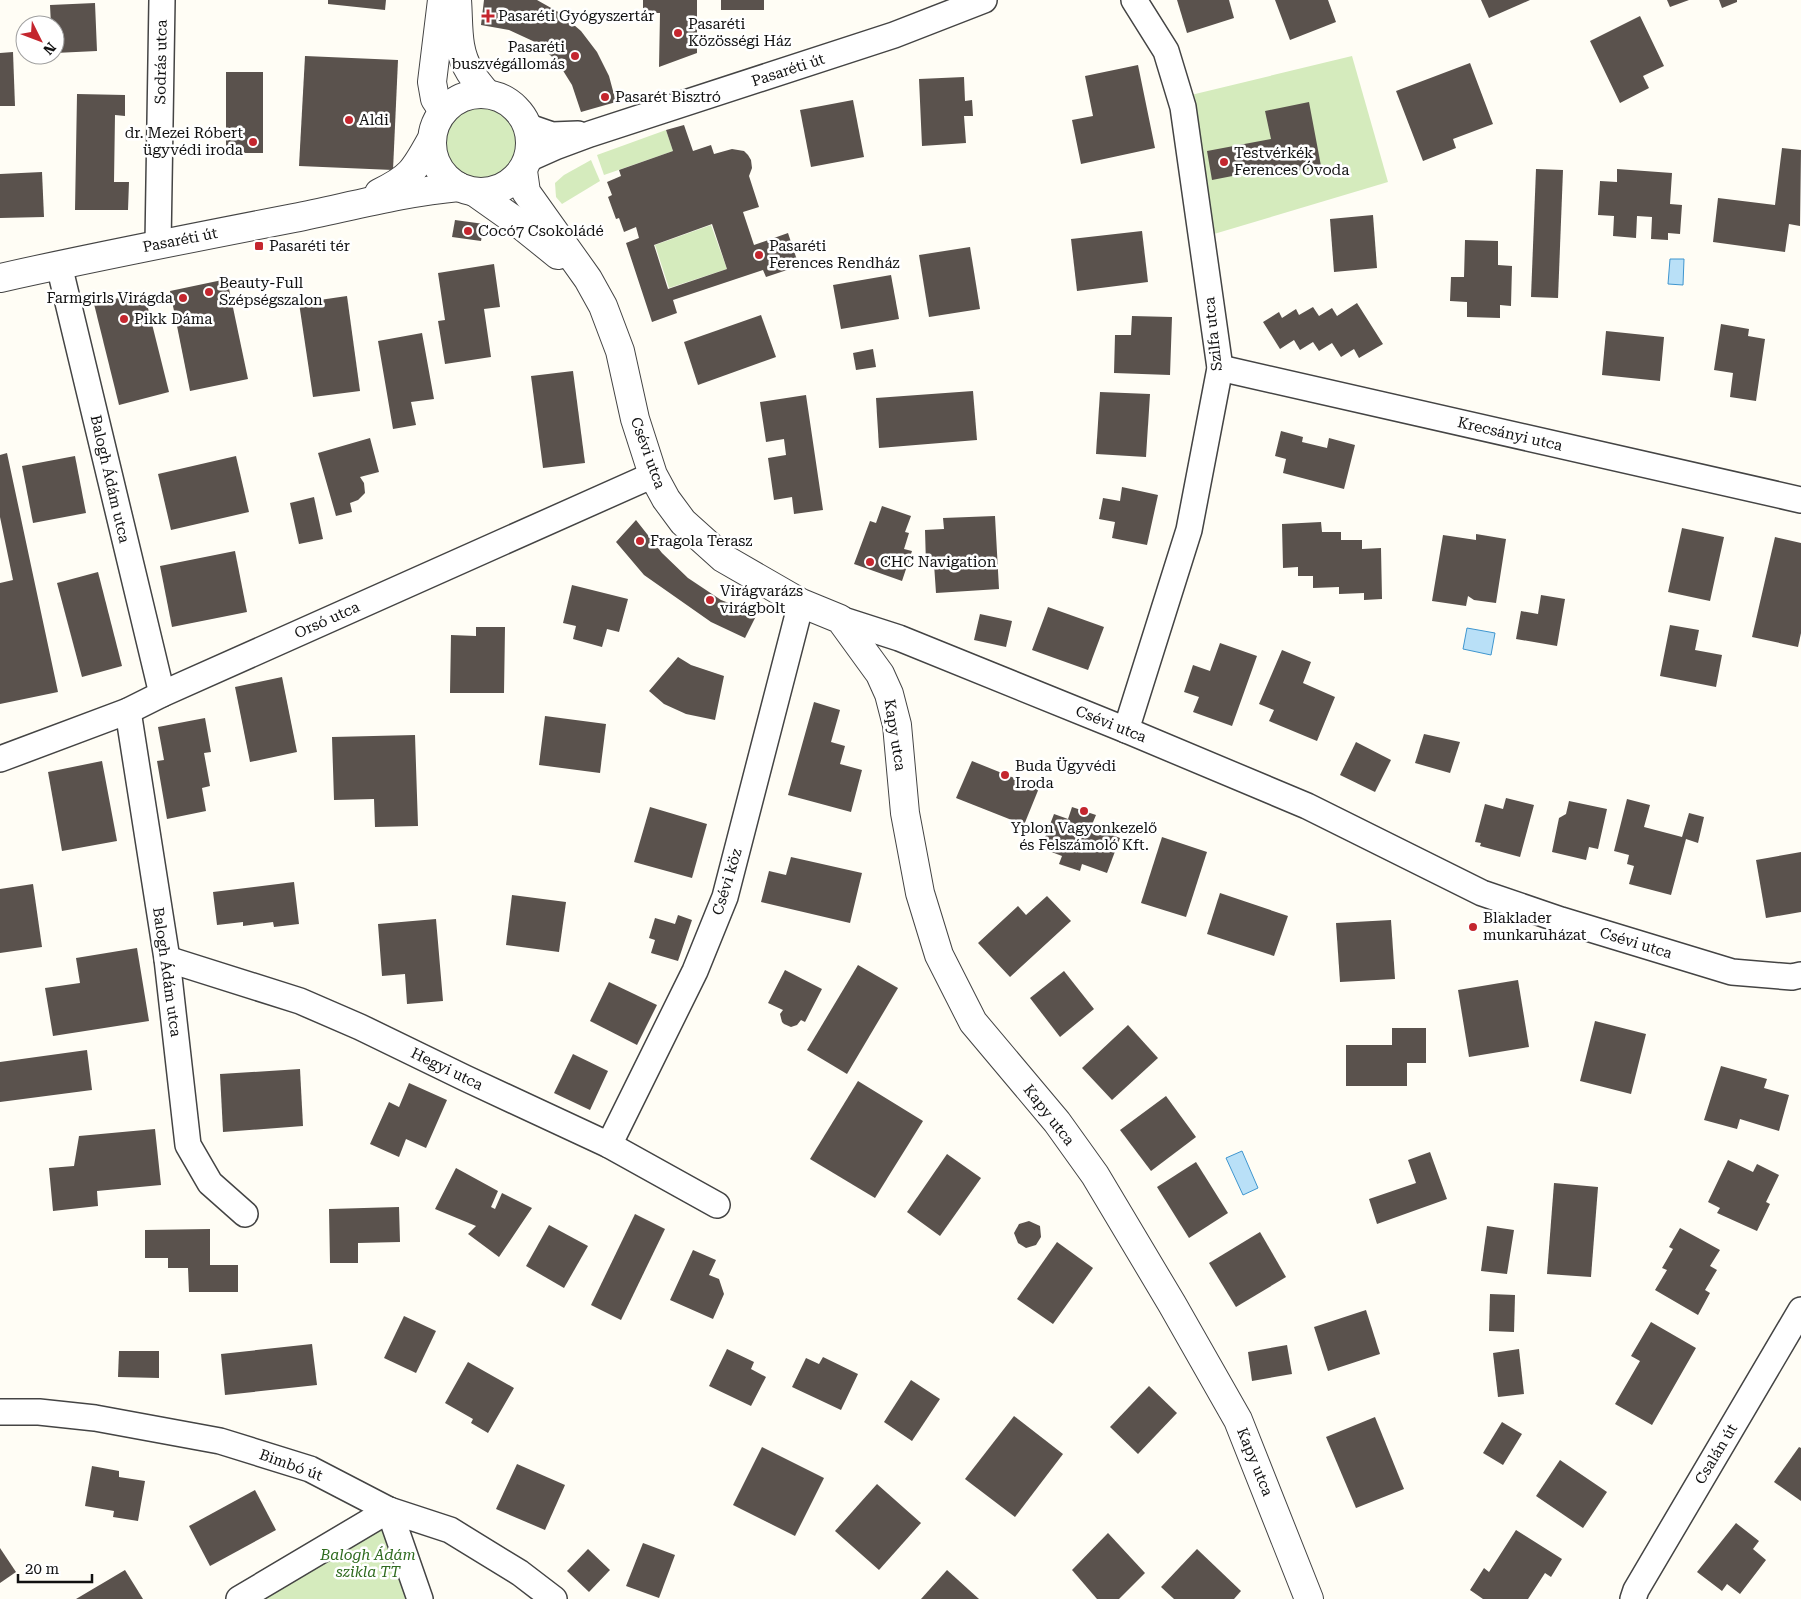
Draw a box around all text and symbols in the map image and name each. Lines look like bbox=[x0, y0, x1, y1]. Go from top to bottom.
place label: Pasaréti Gyógyszertár bbox=[498, 7, 654, 25]
marker: Pasaréti Gyógyszertár bbox=[482, 10, 494, 22]
north arrow bbox=[15, 15, 65, 65]
place label: Pasaréti Közösségi Ház bbox=[688, 15, 791, 50]
street label: Sodrás utca bbox=[151, 19, 171, 105]
marker: Pasaréti Közösségi Ház bbox=[672, 27, 684, 39]
place label: Pasaréti buszvégállomás bbox=[451, 38, 565, 73]
text: N bbox=[40, 39, 59, 58]
marker: Pasaréti buszvégállomás bbox=[569, 50, 581, 62]
street label: Pasaréti út bbox=[749, 50, 827, 90]
place label: Pasarét Bisztró bbox=[615, 88, 721, 106]
marker: Pasarét Bisztró bbox=[599, 91, 611, 103]
place label: Aldi bbox=[359, 111, 389, 129]
marker: Aldi bbox=[343, 114, 355, 126]
place label: dr. Mezei Róbert ügyvédi iroda bbox=[125, 124, 243, 159]
marker: dr. Mezei Róbert ügyvédi iroda bbox=[247, 136, 259, 148]
place label: Testvérkék Ferences Óvoda bbox=[1234, 144, 1349, 179]
marker: Testvérkék Ferences Óvoda bbox=[1218, 156, 1230, 168]
place label: Cocó7 Csokoládé bbox=[478, 222, 604, 240]
street label: Pasaréti út bbox=[141, 224, 219, 256]
marker: Cocó7 Csokoládé bbox=[462, 225, 474, 237]
place label: Pasaréti tér bbox=[269, 237, 350, 255]
place label: Pasaréti Ferences Rendház bbox=[769, 237, 900, 272]
marker: Pasaréti tér bbox=[253, 240, 265, 252]
marker: Pasaréti Ferences Rendház bbox=[753, 249, 765, 261]
place label: Beauty-Full Szépségszalon bbox=[219, 274, 323, 309]
marker: Beauty-Full Szépségszalon bbox=[203, 286, 215, 298]
place label: Farmgirls Virágda bbox=[46, 289, 173, 307]
marker: Farmgirls Virágda bbox=[177, 292, 189, 304]
street label: Szilfa utca bbox=[1200, 296, 1226, 372]
place label: Pikk Dáma bbox=[134, 310, 212, 328]
marker: Pikk Dáma bbox=[118, 313, 130, 325]
street label: Balogh Ádám utca bbox=[87, 413, 133, 545]
street label: Krecsányi utca bbox=[1456, 413, 1564, 455]
street label: Csévi utca bbox=[627, 415, 669, 491]
place label: Fragola Terasz bbox=[650, 532, 752, 550]
marker: Fragola Terasz bbox=[634, 535, 646, 547]
place label: CHC Navigation bbox=[880, 553, 997, 571]
marker: CHC Navigation bbox=[864, 556, 876, 568]
place label: Virágvarázs virágbolt bbox=[720, 582, 803, 617]
marker: Virágvarázs virágbolt bbox=[704, 594, 716, 606]
street label: Orsó utca bbox=[292, 598, 362, 642]
street label: Kapy utca bbox=[880, 698, 910, 772]
street label: Csévi utca bbox=[1073, 702, 1149, 746]
place label: Buda Ügyvédi Iroda bbox=[1015, 757, 1116, 792]
marker: Buda Ügyvédi Iroda bbox=[999, 769, 1011, 781]
marker: Yplon Vagyonkezelő és Felszámoló Kft. bbox=[1078, 805, 1090, 817]
place label: Yplon Vagyonkezelő és Felszámoló Kft. bbox=[1011, 819, 1157, 854]
street label: Csévi köz bbox=[708, 847, 746, 917]
street label: Balogh Ádám utca bbox=[149, 906, 185, 1038]
place label: Blaklader munkaruházat bbox=[1483, 909, 1587, 944]
marker: Blaklader munkaruházat bbox=[1467, 921, 1479, 933]
street label: Csévi utca bbox=[1598, 923, 1674, 963]
street label: Hegyi utca bbox=[408, 1044, 486, 1094]
street label: Kapy utca bbox=[1020, 1081, 1078, 1149]
street label: Csalán út bbox=[1691, 1420, 1741, 1488]
street label: Kapy utca bbox=[1233, 1425, 1277, 1499]
street label: Bimbó út bbox=[257, 1445, 325, 1485]
park label: Balogh Ádám szikla TT bbox=[319, 1546, 416, 1581]
scale bar bbox=[18, 1552, 91, 1584]
text: 20 m bbox=[25, 1560, 60, 1578]

